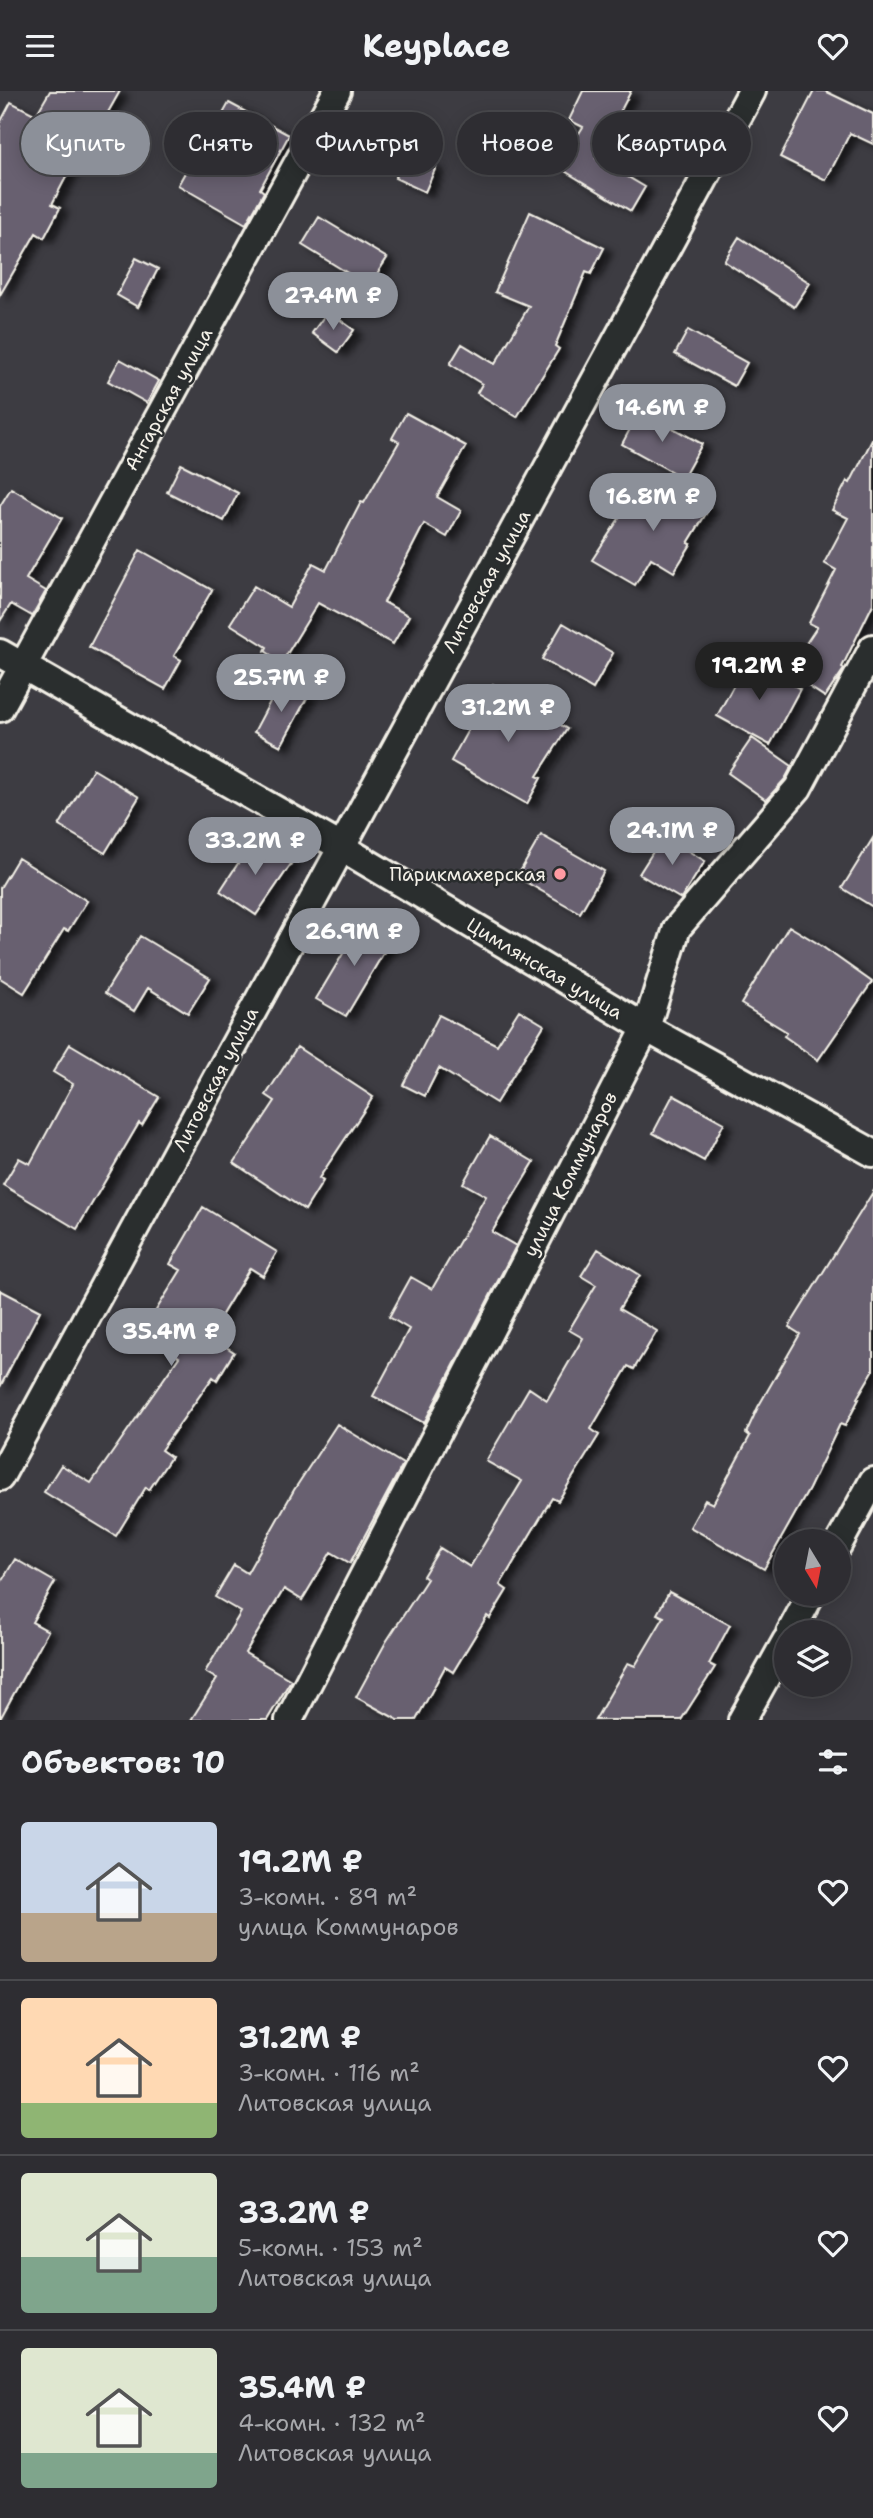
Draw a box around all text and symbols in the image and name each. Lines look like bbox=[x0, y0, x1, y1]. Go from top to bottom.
text: Keyplace bbox=[362, 24, 511, 67]
icon: menu bbox=[21, 27, 59, 65]
icon: heart bbox=[814, 27, 852, 65]
chip: Купить bbox=[21, 112, 150, 175]
chip: Снять bbox=[164, 112, 277, 175]
chip: Фильтры bbox=[291, 112, 443, 175]
chip: Новое bbox=[457, 112, 578, 175]
chip: Квартира bbox=[592, 112, 751, 175]
pin: 27.4M ₽ bbox=[268, 273, 398, 332]
text: 27.4M ₽ bbox=[284, 280, 382, 310]
street label: Ангарская улица bbox=[119, 323, 218, 475]
pin: 14.6M ₽ bbox=[597, 385, 727, 444]
text: 14.6M ₽ bbox=[615, 392, 709, 422]
pin: 16.8M ₽ bbox=[588, 473, 718, 533]
text: 16.8M ₽ bbox=[605, 481, 701, 511]
street label: Литовская улица bbox=[437, 505, 536, 657]
pin: 19.2M ₽ bbox=[694, 643, 824, 702]
text: 19.2M ₽ bbox=[711, 650, 807, 680]
pin: 25.7M ₽ bbox=[216, 655, 346, 714]
text: 25.7M ₽ bbox=[232, 662, 330, 692]
pin: 31.2M ₽ bbox=[443, 685, 573, 744]
text: 31.2M ₽ bbox=[461, 692, 555, 722]
pin: 24.1M ₽ bbox=[607, 807, 737, 867]
text: 24.1M ₽ bbox=[626, 815, 718, 845]
pin: 33.2M ₽ bbox=[190, 817, 320, 877]
text: 33.2M ₽ bbox=[205, 825, 305, 855]
place label: Парикмахерская bbox=[389, 862, 546, 887]
marker: Парикмахерская bbox=[552, 866, 568, 882]
pin: 26.9M ₽ bbox=[289, 909, 419, 968]
street label: Цимлянская улица bbox=[462, 912, 628, 1025]
text: 26.9M ₽ bbox=[305, 916, 403, 946]
street label: Литовская улица bbox=[167, 1003, 264, 1156]
street label: улица Коммунаров bbox=[518, 1087, 623, 1261]
pin: 35.4M ₽ bbox=[106, 1309, 236, 1368]
text: 35.4M ₽ bbox=[122, 1316, 220, 1346]
north arrow bbox=[774, 1529, 850, 1607]
map controls bbox=[774, 1529, 851, 1697]
button: layers bbox=[774, 1620, 851, 1697]
text: Объектов: 10 bbox=[21, 1742, 225, 1783]
icon: filters bbox=[814, 1743, 852, 1781]
text: 19.2M ₽ bbox=[238, 1841, 363, 1882]
icon: home bbox=[77, 1850, 161, 1934]
icon: heart bbox=[814, 1873, 852, 1911]
text: 3-комн. · 89 m² bbox=[238, 1882, 417, 1912]
text: улица Коммунаров bbox=[238, 1912, 459, 1942]
text: 31.2M ₽ bbox=[238, 2017, 361, 2058]
icon: home bbox=[77, 2026, 161, 2110]
icon: heart bbox=[814, 2049, 852, 2087]
text: 3-комн. · 116 m² bbox=[238, 2058, 420, 2088]
text: Литовская улица bbox=[238, 2088, 432, 2118]
text: 33.2M ₽ bbox=[238, 2192, 370, 2233]
icon: home bbox=[77, 2201, 161, 2285]
icon: heart bbox=[814, 2224, 852, 2262]
text: 5-комн. · 153 m² bbox=[238, 2233, 423, 2263]
text: Литовская улица bbox=[238, 2263, 432, 2293]
text: 35.4M ₽ bbox=[238, 2367, 366, 2408]
icon: home bbox=[77, 2376, 161, 2460]
icon: heart bbox=[814, 2399, 852, 2437]
text: 4-комн. · 132 m² bbox=[238, 2408, 426, 2438]
text: Литовская улица bbox=[238, 2438, 432, 2468]

